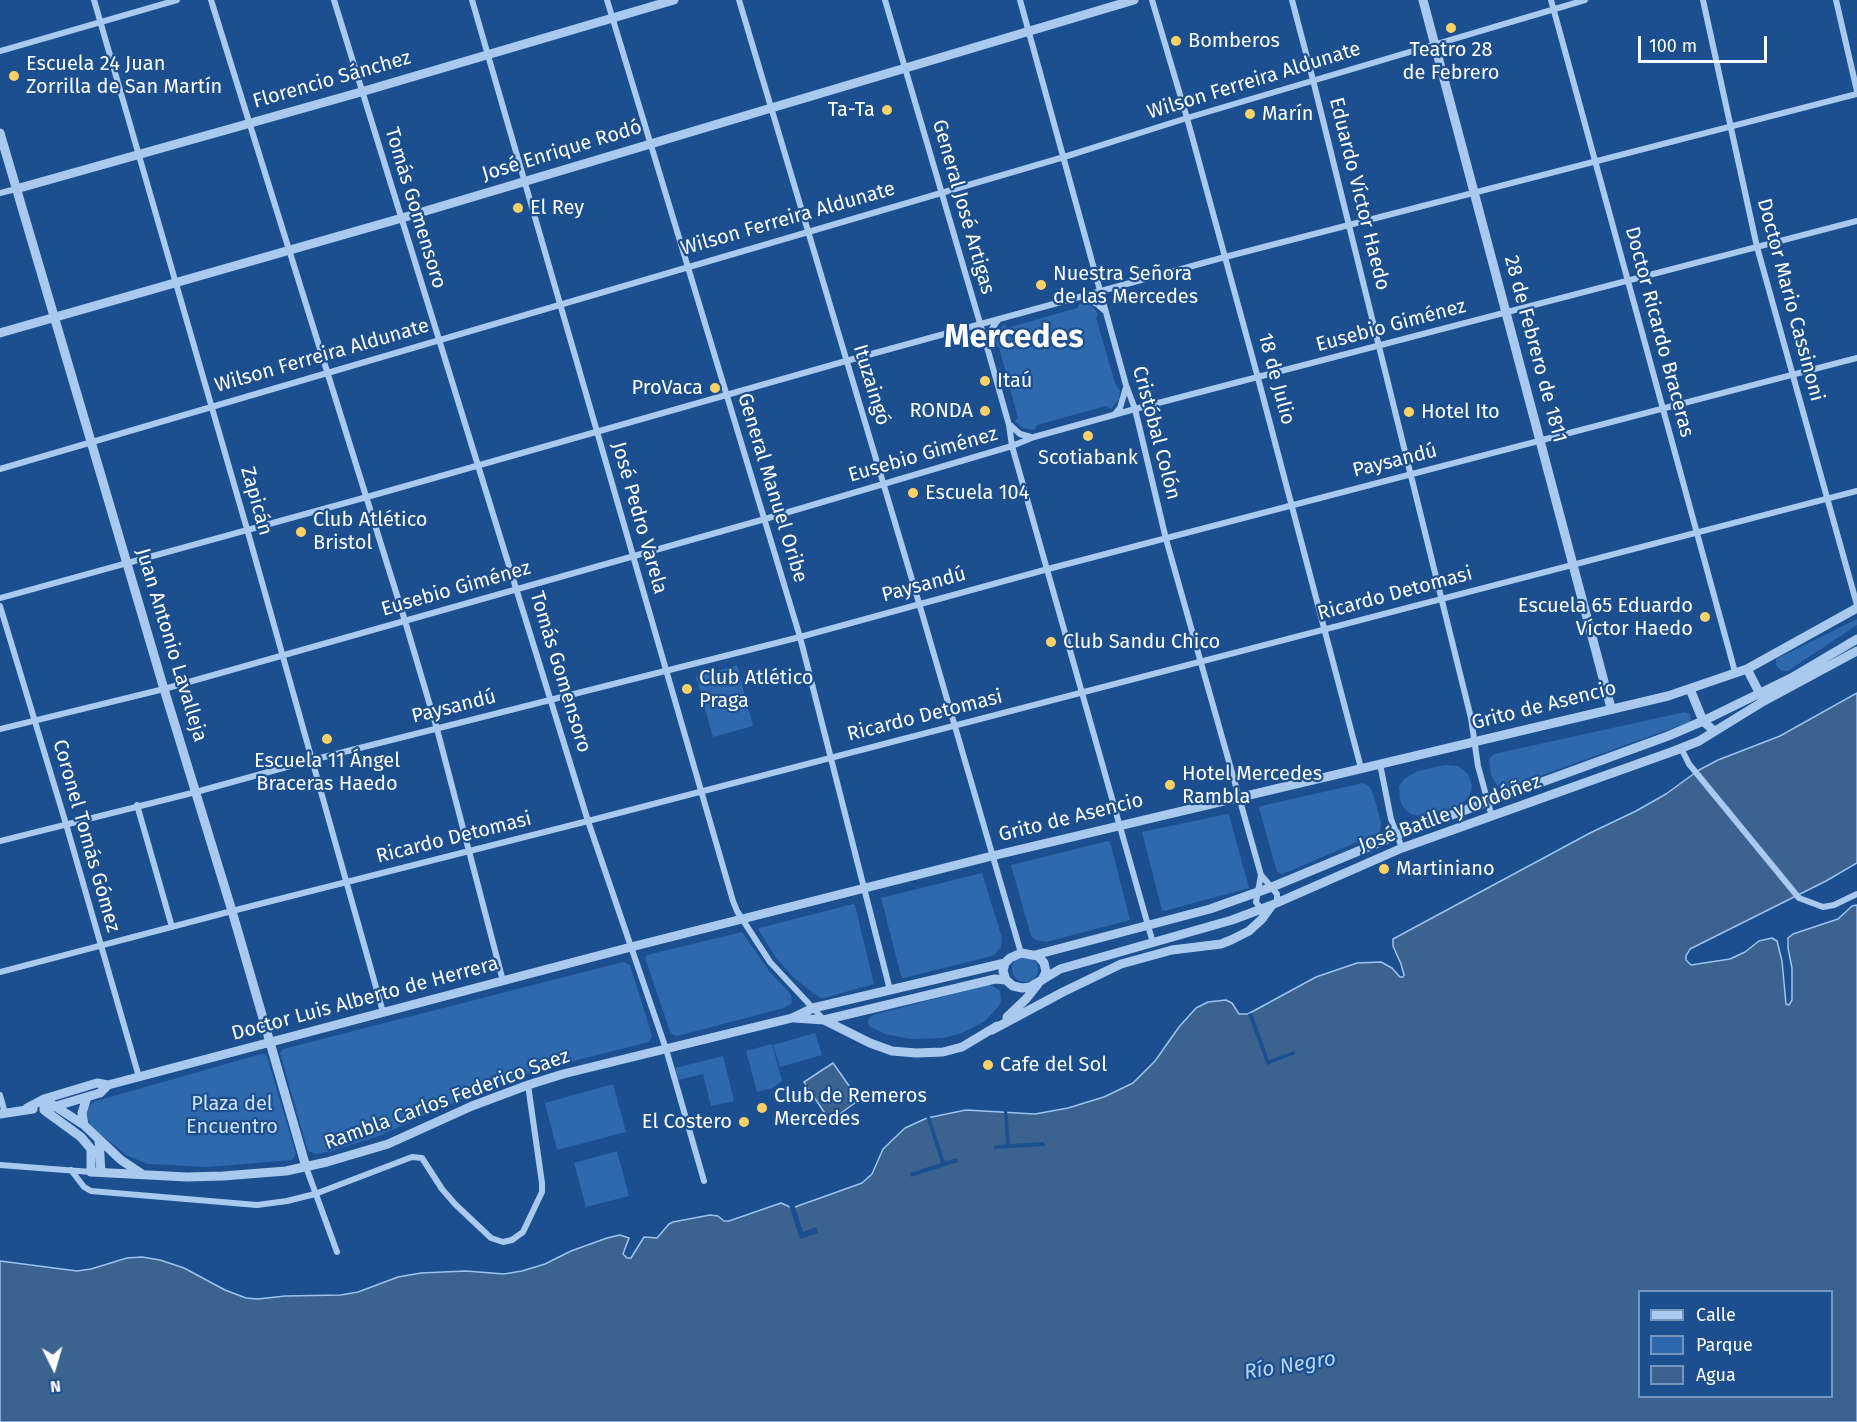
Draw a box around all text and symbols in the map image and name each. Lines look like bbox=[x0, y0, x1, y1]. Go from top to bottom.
marker: Teatro 28 de Febrero bbox=[1444, 21, 1458, 35]
scale bar bbox=[1641, 24, 1770, 62]
place label: Bomberos bbox=[1188, 29, 1280, 53]
marker: Bomberos bbox=[1169, 34, 1183, 48]
text: 100 m bbox=[1649, 35, 1697, 57]
street label: Wilson Ferreira Aldunate bbox=[1144, 37, 1364, 125]
place label: Teatro 28 de Febrero bbox=[1403, 38, 1499, 85]
street label: Florencio Sánchez bbox=[250, 46, 414, 114]
place label: Escuela 24 Juan Zorrilla de San Martín bbox=[26, 52, 222, 99]
marker: Escuela 24 Juan Zorrilla de San Martín bbox=[7, 69, 21, 83]
street label: Eduardo Víctor Haedo bbox=[1323, 95, 1395, 293]
place label: Ta-Ta bbox=[828, 98, 875, 122]
place label: Marín bbox=[1262, 102, 1314, 126]
marker: Ta-Ta bbox=[880, 103, 894, 117]
marker: Marín bbox=[1243, 107, 1257, 121]
street label: José Enrique Rodó bbox=[479, 115, 645, 187]
street label: General José Artigas bbox=[927, 117, 999, 297]
street label: Tomás Gomensoro bbox=[379, 125, 451, 291]
street label: Wilson Ferreira Aldunate bbox=[678, 177, 898, 261]
place label: El Rey bbox=[530, 196, 584, 220]
street label: Doctor Mario Cassinoni bbox=[1751, 196, 1829, 404]
marker: El Rey bbox=[511, 201, 525, 215]
street label: Doctor Ricardo Braceras bbox=[1619, 224, 1699, 440]
street label: 28 de Febrero de 1811 bbox=[1498, 253, 1572, 445]
place label: Nuestra Señora de las Mercedes bbox=[1053, 262, 1198, 309]
marker: Nuestra Señora de las Mercedes bbox=[1034, 278, 1048, 292]
street label: Eusebio Giménez bbox=[1313, 294, 1469, 358]
street label: Wilson Ferreira Aldunate bbox=[212, 314, 432, 398]
district label: Mercedes bbox=[944, 319, 1084, 357]
street label: 18 de Julio bbox=[1252, 330, 1300, 428]
street label: Ituzaingó bbox=[847, 342, 895, 428]
street label: Cristóbal Colón bbox=[1127, 364, 1185, 502]
place label: Itaú bbox=[997, 369, 1032, 393]
marker: Itaú bbox=[978, 374, 992, 388]
place label: ProVaca bbox=[632, 376, 703, 400]
marker: ProVaca bbox=[708, 381, 722, 395]
street label: General Manuel Oribe bbox=[732, 390, 812, 586]
place label: RONDA bbox=[909, 399, 973, 423]
place label: Hotel Ito bbox=[1421, 400, 1500, 424]
marker: RONDA bbox=[978, 404, 992, 418]
marker: Hotel Ito bbox=[1402, 405, 1416, 419]
street label: Eusebio Giménez bbox=[846, 422, 1000, 488]
marker: Scotiabank bbox=[1081, 429, 1095, 443]
street label: José Pedro Varela bbox=[606, 439, 672, 597]
street label: Paysandú bbox=[1350, 439, 1440, 483]
place label: Scotiabank bbox=[1038, 446, 1138, 470]
street label: Zapicán bbox=[235, 464, 277, 538]
place label: Escuela 104 bbox=[925, 481, 1029, 505]
marker: Escuela 104 bbox=[906, 486, 920, 500]
place label: Club Atlético Bristol bbox=[313, 508, 428, 555]
marker: Club Atlético Bristol bbox=[294, 525, 308, 539]
street label: Juan Antonio Lavalleja bbox=[130, 545, 212, 745]
street label: Eusebio Giménez bbox=[379, 556, 533, 622]
street label: Paysandú bbox=[879, 562, 969, 608]
street label: Ricardo Detomasi bbox=[1315, 562, 1475, 626]
street label: Tomás Gomensoro bbox=[524, 589, 596, 755]
place label: Escuela 65 Eduardo Víctor Haedo bbox=[1518, 594, 1693, 641]
marker: Escuela 65 Eduardo Víctor Haedo bbox=[1698, 610, 1712, 624]
place label: Club Sandu Chico bbox=[1063, 630, 1220, 654]
marker: Club Sandu Chico bbox=[1044, 635, 1058, 649]
place label: Club Atlético Praga bbox=[699, 666, 814, 713]
street label: Grito de Asencio bbox=[1469, 676, 1619, 736]
marker: Club Atlético Praga bbox=[680, 682, 694, 696]
street label: Paysandú bbox=[409, 685, 499, 729]
street label: Ricardo Detomasi bbox=[845, 685, 1005, 747]
marker: Escuela 11 Ángel Braceras Haedo bbox=[320, 732, 334, 746]
street label: Coronel Tomás Gómez bbox=[47, 737, 125, 935]
place label: Escuela 11 Ángel Braceras Haedo bbox=[254, 749, 400, 796]
place label: Hotel Mercedes Rambla bbox=[1182, 762, 1322, 809]
street label: José Batlle y Ordóñez bbox=[1356, 770, 1544, 858]
marker: Hotel Mercedes Rambla bbox=[1163, 778, 1177, 792]
street label: Grito de Asencio bbox=[996, 788, 1146, 848]
street label: Ricardo Detomasi bbox=[374, 807, 534, 869]
place label: Martiniano bbox=[1396, 857, 1495, 881]
marker: Martiniano bbox=[1377, 862, 1391, 876]
street label: Doctor Luis Alberto de Herrera bbox=[229, 952, 501, 1046]
street label: Rambla Carlos Federico Saez bbox=[321, 1044, 573, 1156]
place label: Cafe del Sol bbox=[1000, 1053, 1107, 1077]
marker: Cafe del Sol bbox=[981, 1058, 995, 1072]
place label: Club de Remeros Mercedes bbox=[774, 1084, 927, 1131]
park label: Plaza del Encuentro bbox=[186, 1092, 278, 1139]
marker: Club de Remeros Mercedes bbox=[755, 1101, 769, 1115]
place label: El Costero bbox=[642, 1110, 732, 1134]
marker: El Costero bbox=[737, 1115, 751, 1129]
legend bbox=[1638, 1290, 1833, 1398]
text: Calle bbox=[1696, 1304, 1736, 1326]
text: Parque bbox=[1696, 1334, 1753, 1356]
north arrow bbox=[24, 1338, 84, 1398]
water label: Río Negro bbox=[1242, 1346, 1338, 1386]
text: Agua bbox=[1696, 1364, 1736, 1386]
text: N bbox=[50, 1377, 62, 1396]

